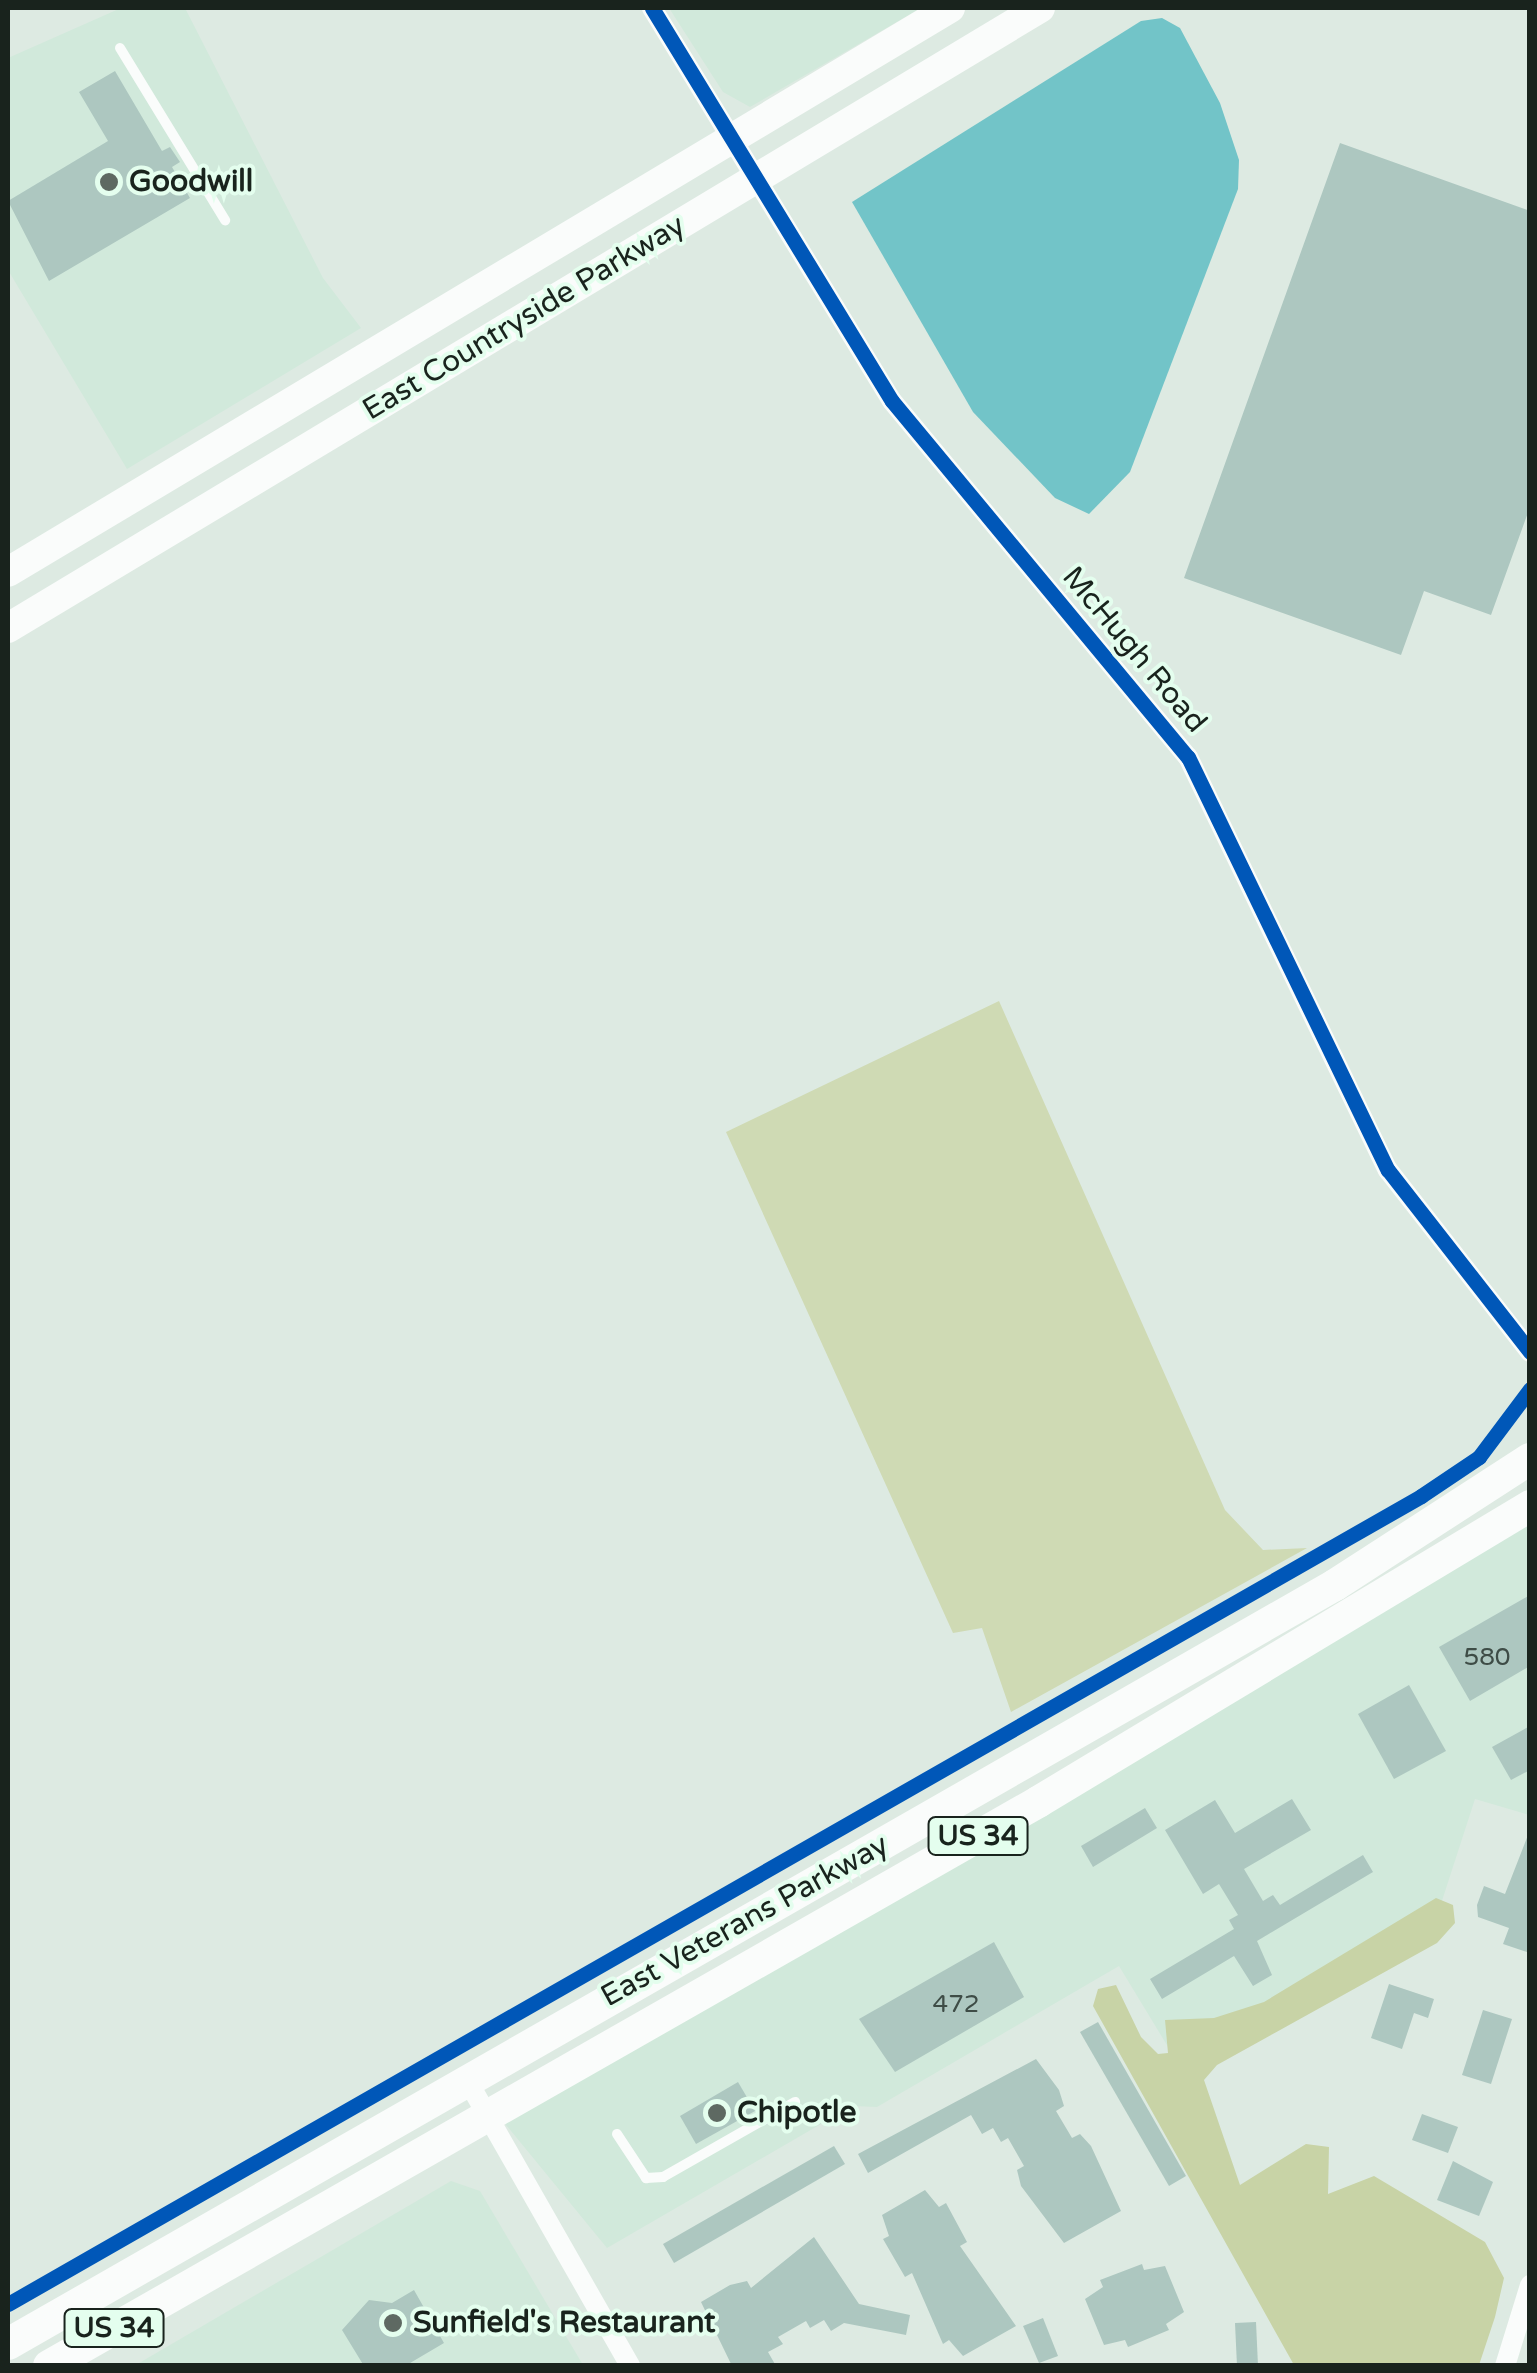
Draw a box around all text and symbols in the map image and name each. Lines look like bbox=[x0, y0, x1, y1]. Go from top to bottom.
place label: Goodwill bbox=[129, 164, 253, 200]
marker: Goodwill bbox=[98, 171, 120, 193]
street label: East Countryside Parkway bbox=[357, 208, 691, 428]
street label: McHugh Road bbox=[1054, 560, 1214, 740]
house number: 580 bbox=[1463, 1642, 1511, 1672]
road number: US 34 bbox=[926, 1813, 1030, 1859]
street label: East Veterans Parkway bbox=[595, 1827, 895, 2015]
house number: 472 bbox=[932, 1989, 980, 2019]
place label: Chipotle bbox=[737, 2095, 857, 2131]
marker: Chipotle bbox=[706, 2102, 728, 2124]
road number: US 34 bbox=[62, 2305, 166, 2351]
place label: Sunfield's Restaurant bbox=[413, 2305, 716, 2341]
marker: Sunfield's Restaurant bbox=[382, 2312, 404, 2334]

